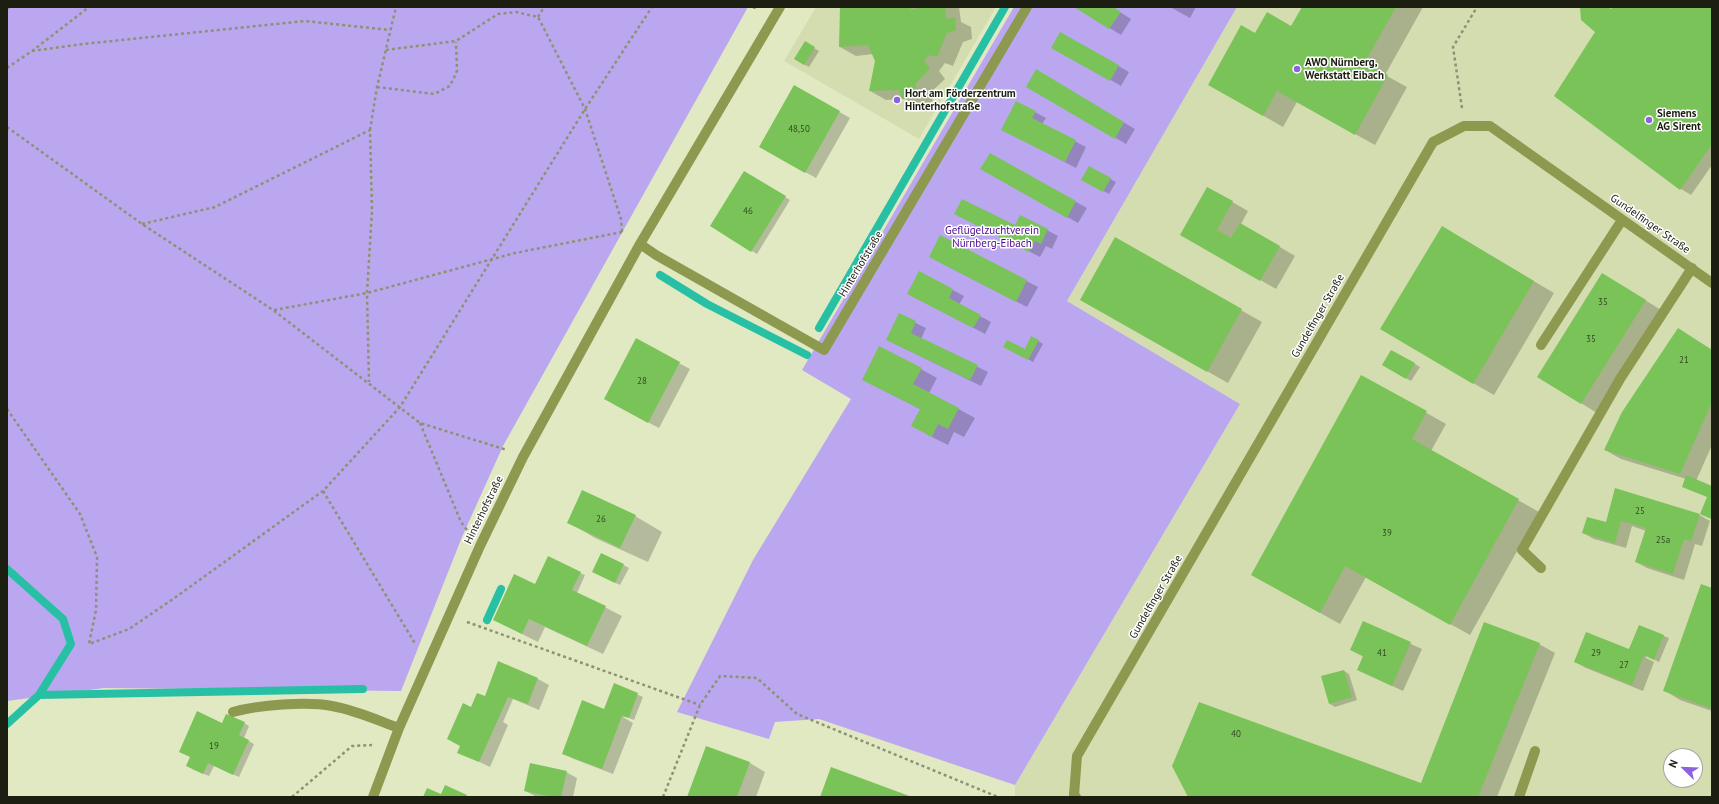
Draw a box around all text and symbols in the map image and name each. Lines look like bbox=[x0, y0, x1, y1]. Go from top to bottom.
place label: AWO Nürnberg, Werkstatt Eibach bbox=[1305, 56, 1384, 82]
marker: AWO Nürnberg, Werkstatt Eibach bbox=[1292, 64, 1302, 74]
place label: Hort am Förderzentrum Hinterhofstraße bbox=[905, 87, 1016, 113]
marker: Hort am Förderzentrum Hinterhofstraße bbox=[892, 95, 902, 105]
place label: Siemens AG Sirent bbox=[1657, 107, 1701, 133]
marker: Siemens AG Sirent bbox=[1644, 115, 1654, 125]
house number: 48,50 bbox=[788, 124, 810, 134]
street label: Gundelfinger Straße bbox=[1608, 192, 1692, 256]
house number: 46 bbox=[743, 206, 753, 216]
park label: Geflügelzuchtverein Nürnberg-Eibach bbox=[945, 224, 1039, 250]
street label: Hinterhofstraße bbox=[836, 229, 886, 299]
street label: Gundelfinger Straße bbox=[1289, 272, 1347, 360]
house number: 35 bbox=[1598, 297, 1608, 307]
house number: 35 bbox=[1586, 334, 1596, 344]
house number: 21 bbox=[1679, 355, 1689, 365]
house number: 28 bbox=[637, 376, 647, 386]
street label: Hinterhofstraße bbox=[462, 474, 506, 546]
house number: 25 bbox=[1635, 506, 1645, 516]
house number: 26 bbox=[596, 514, 606, 524]
house number: 39 bbox=[1382, 528, 1392, 538]
house number: 25a bbox=[1656, 535, 1670, 545]
street label: Gundelfinger Straße bbox=[1127, 553, 1185, 641]
house number: 41 bbox=[1377, 648, 1387, 658]
house number: 29 bbox=[1591, 648, 1601, 658]
house number: 27 bbox=[1619, 660, 1629, 670]
house number: 40 bbox=[1231, 729, 1241, 739]
house number: 19 bbox=[209, 741, 219, 751]
north arrow bbox=[1663, 748, 1703, 788]
text: N bbox=[1665, 758, 1681, 770]

